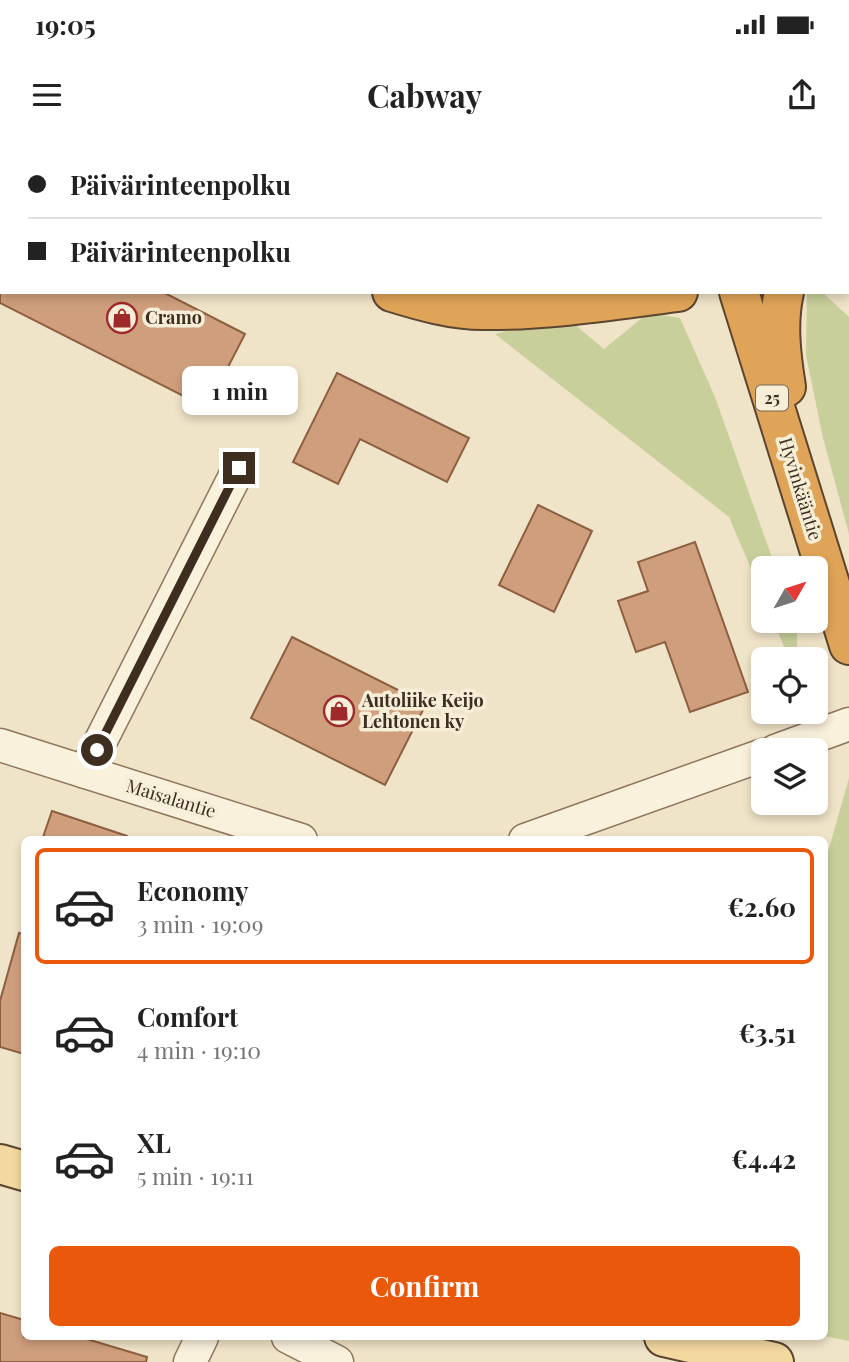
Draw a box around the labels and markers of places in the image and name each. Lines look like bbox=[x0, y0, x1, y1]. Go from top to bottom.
shop icon: Cramo bbox=[105, 301, 139, 335]
place label: Cramo bbox=[145, 305, 202, 329]
place label: Autoliike Keijo Lehtonen ky bbox=[361, 688, 484, 733]
shop icon: Autoliike Keijo Lehtonen ky bbox=[322, 694, 356, 728]

